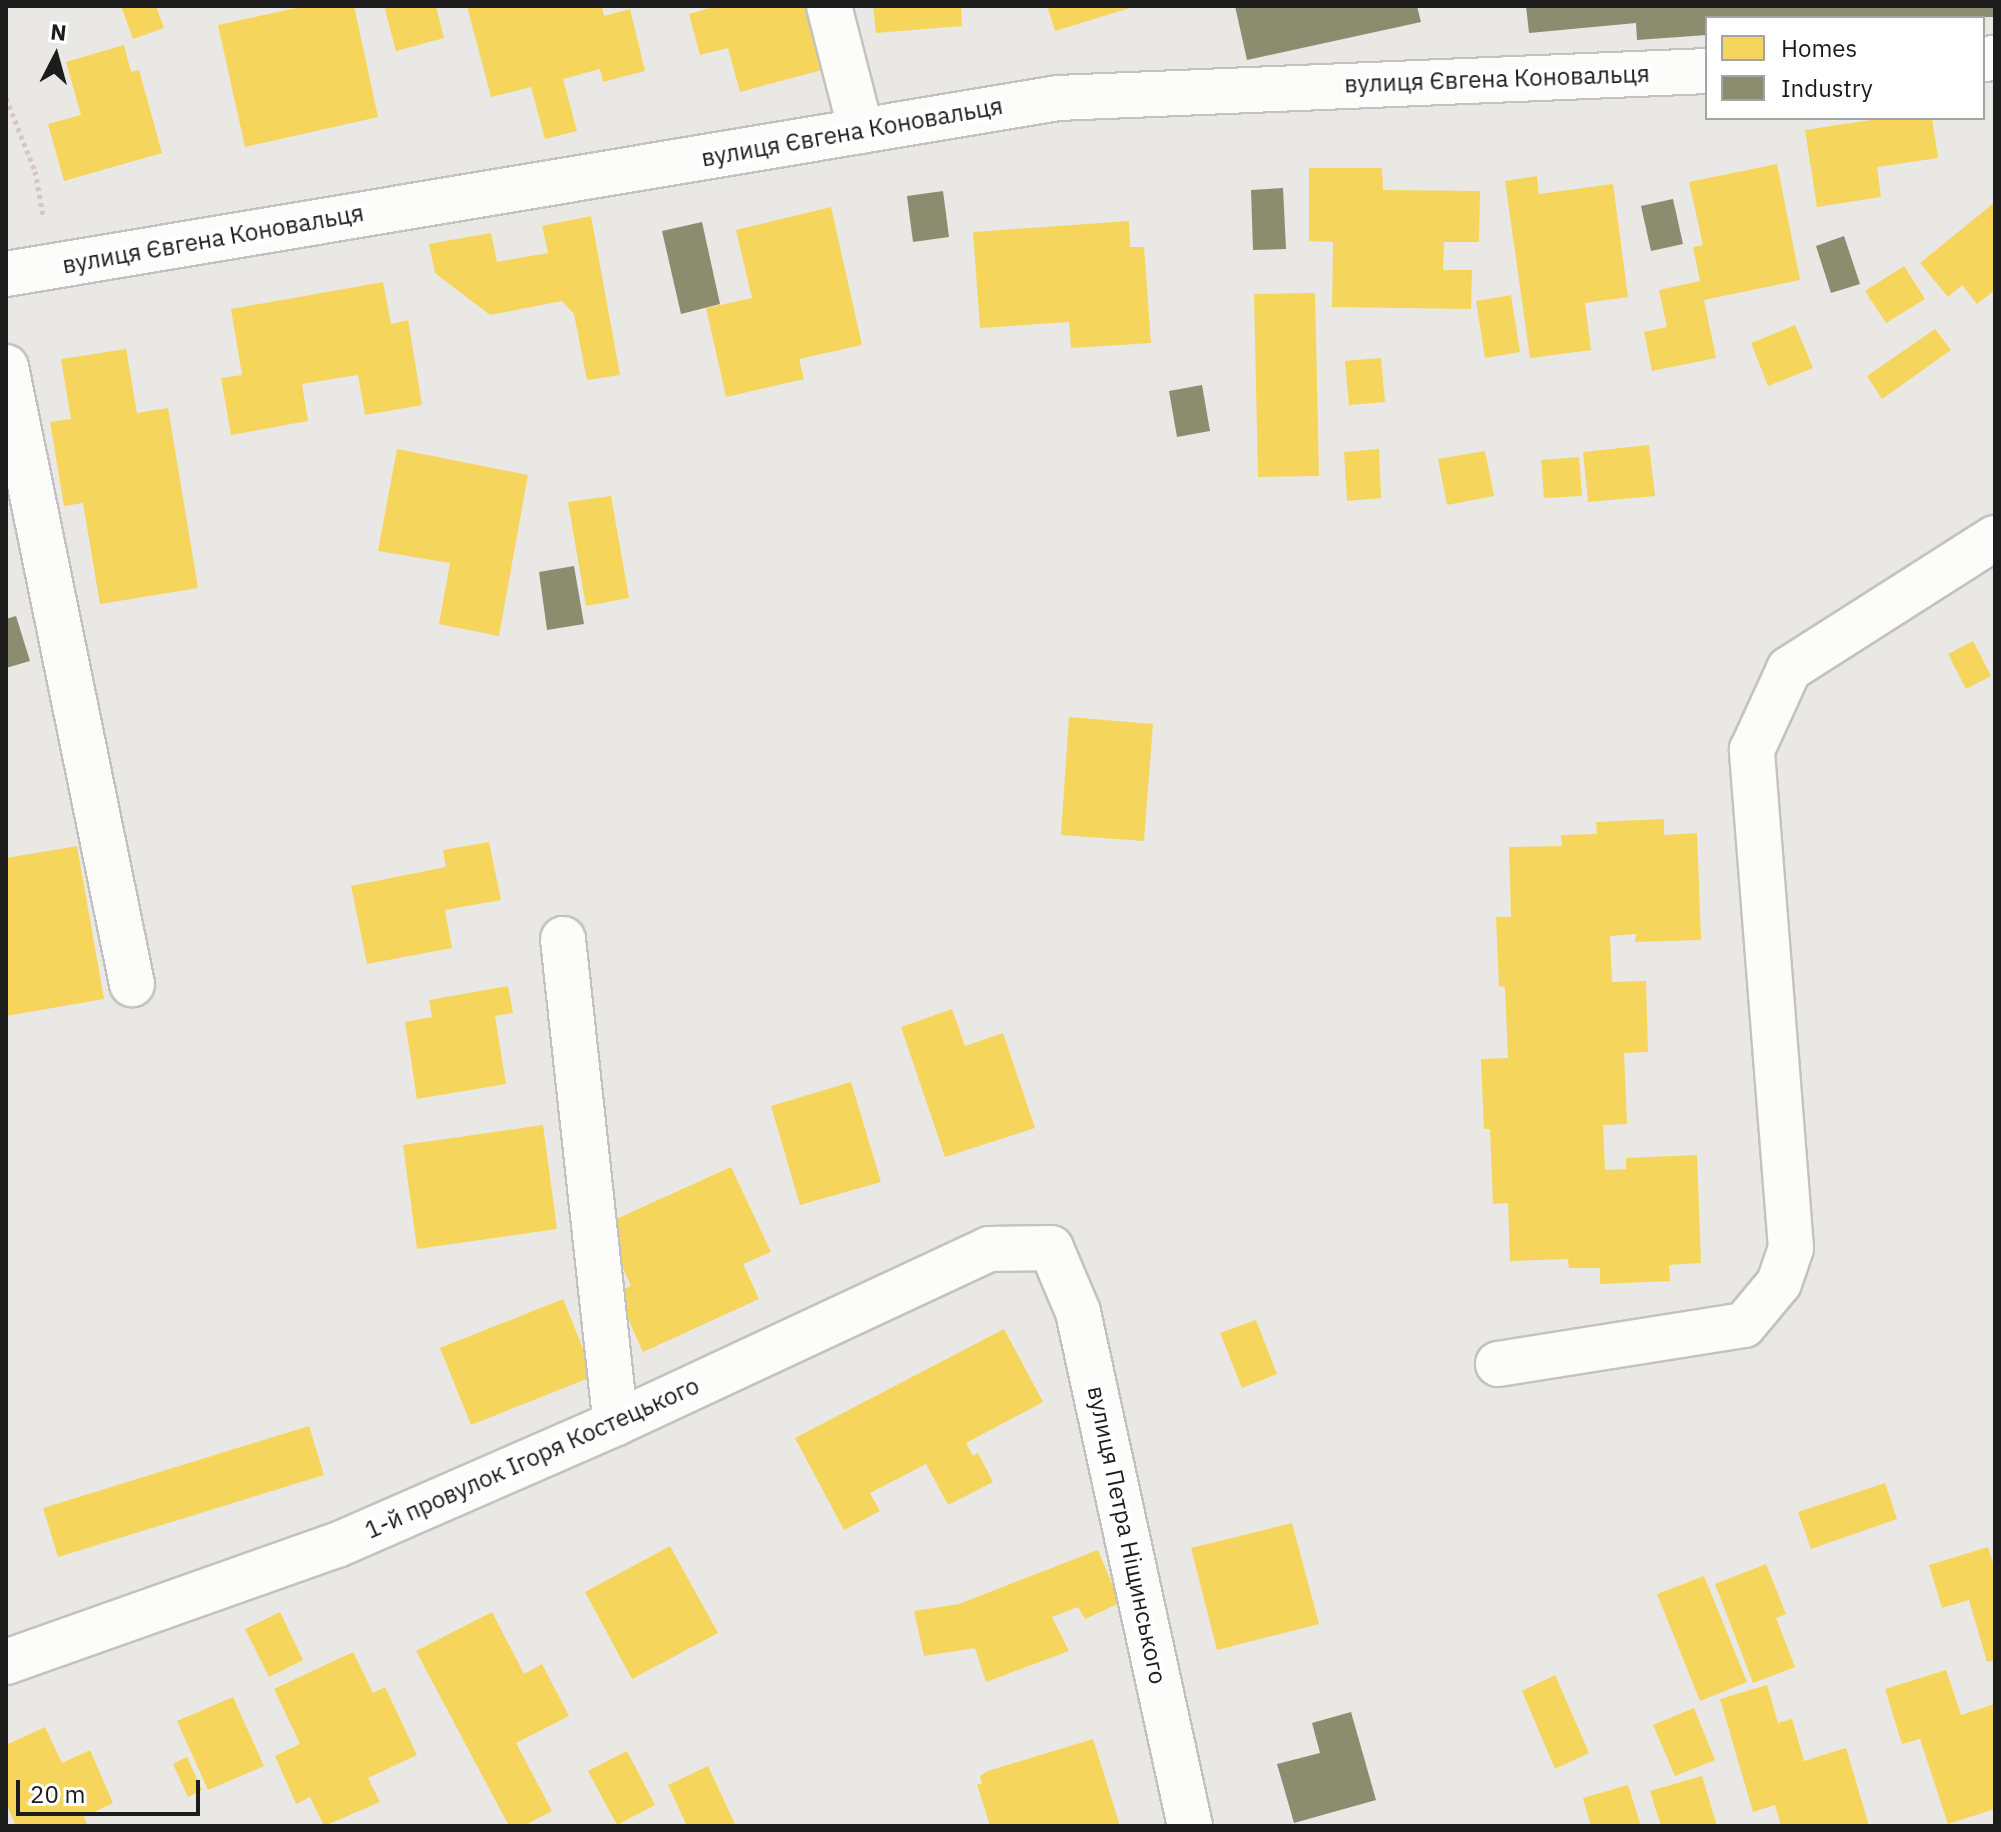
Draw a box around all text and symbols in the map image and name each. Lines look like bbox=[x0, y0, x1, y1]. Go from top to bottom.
north arrow bbox=[16, 16, 96, 96]
text: N bbox=[49, 16, 68, 47]
legend bbox=[1705, 16, 1985, 120]
text: Homes bbox=[1781, 32, 1857, 64]
street label: вулиця Євгена Коновальця bbox=[1344, 59, 1650, 99]
text: Industry bbox=[1781, 72, 1873, 104]
street label: вулиця Євгена Коновальця bbox=[699, 91, 1005, 173]
street label: вулиця Євгена Коновальця bbox=[60, 198, 366, 280]
street label: 1-й провулок Ігоря Костецького bbox=[361, 1371, 703, 1545]
street label: вулиця Петра Ніщинського bbox=[1081, 1383, 1173, 1687]
scale bar bbox=[20, 1764, 204, 1814]
text: 20 m bbox=[30, 1778, 85, 1810]

